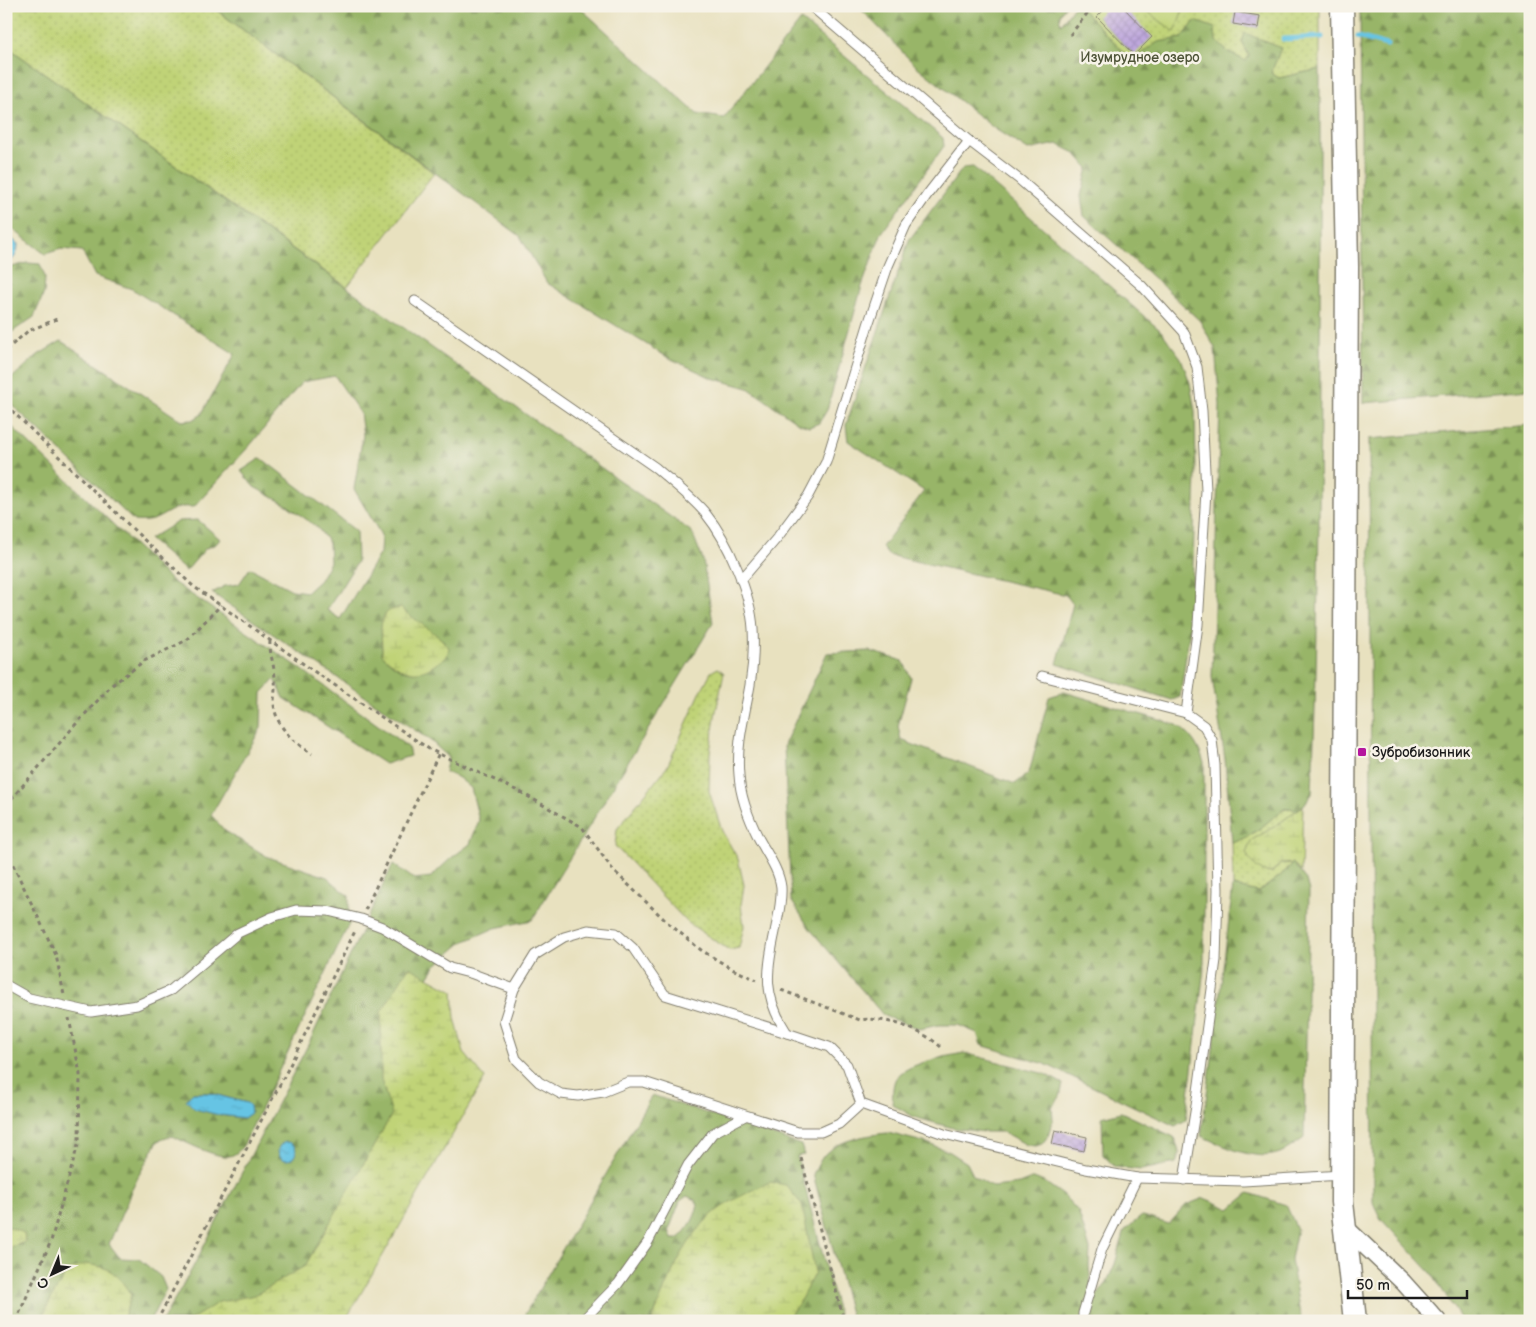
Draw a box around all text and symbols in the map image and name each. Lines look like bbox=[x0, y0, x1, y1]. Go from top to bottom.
park label: Изумрудное озеро bbox=[1080, 49, 1200, 66]
place label: Зубробизонник bbox=[1372, 744, 1471, 761]
marker: Зубробизонник bbox=[1356, 746, 1368, 758]
north arrow bbox=[28, 1250, 78, 1300]
scale bar bbox=[1348, 1267, 1467, 1299]
text: С bbox=[34, 1273, 53, 1292]
text: 50 m bbox=[1356, 1276, 1390, 1295]

